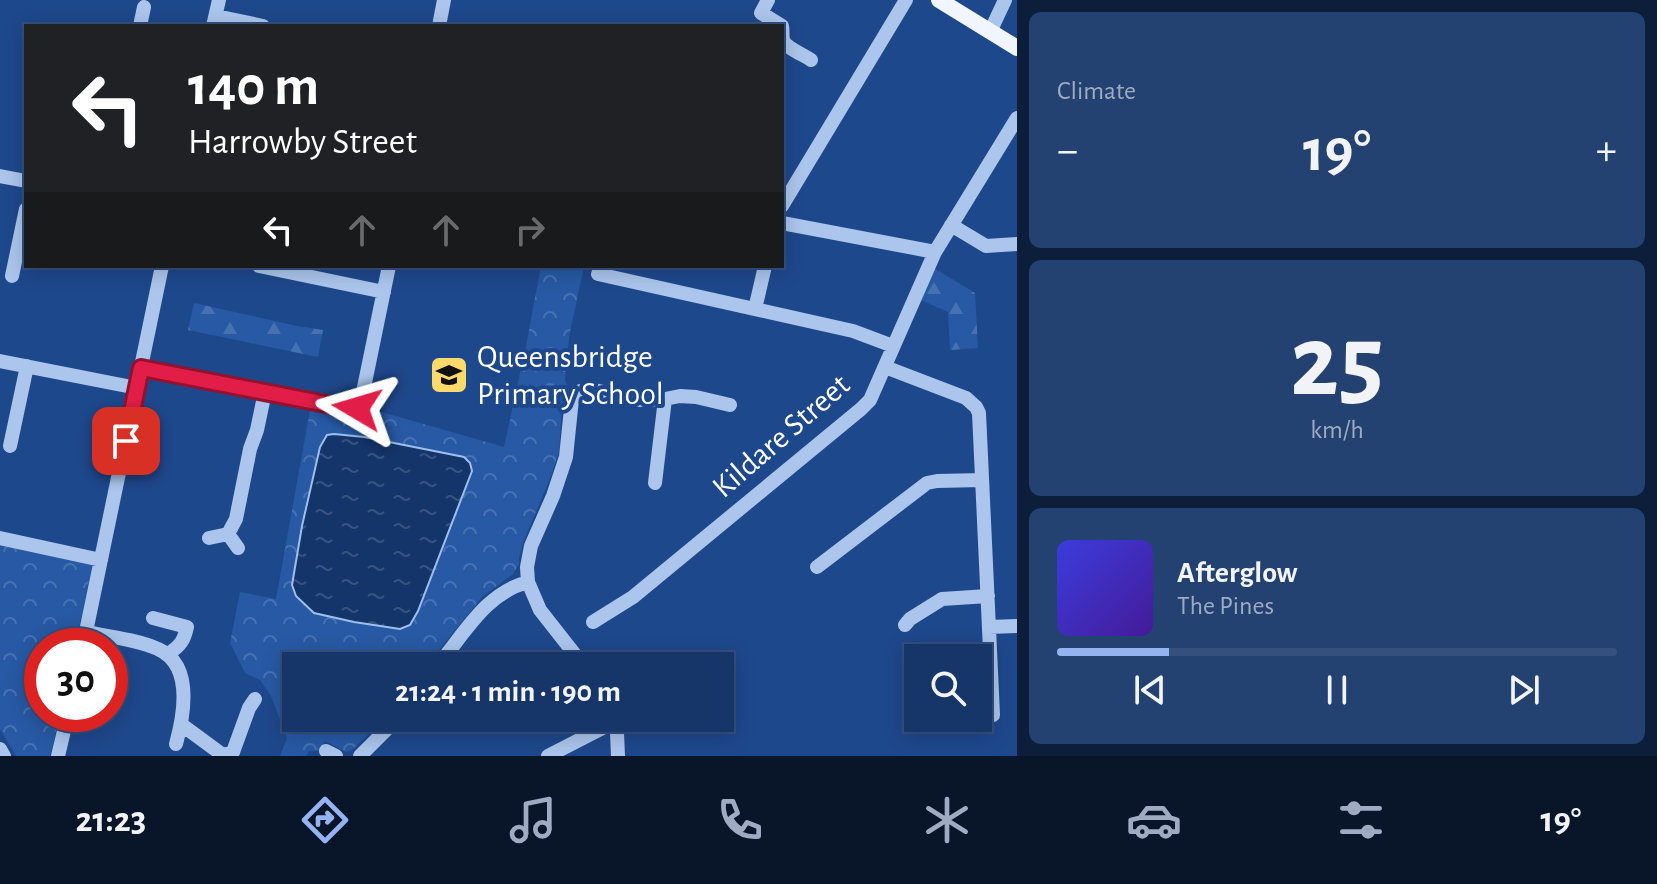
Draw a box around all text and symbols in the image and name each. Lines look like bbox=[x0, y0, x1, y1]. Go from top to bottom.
icon: left bbox=[56, 56, 160, 160]
text: 140 m bbox=[188, 59, 319, 115]
text: Climate bbox=[1057, 78, 1136, 104]
text: 19° bbox=[1303, 122, 1371, 182]
text: Harrowby Street bbox=[188, 124, 417, 160]
text: − bbox=[1057, 129, 1078, 173]
text: + bbox=[1596, 129, 1617, 173]
icon: left bbox=[256, 208, 300, 252]
icon: ahead bbox=[340, 208, 384, 252]
icon: ahead bbox=[424, 208, 468, 252]
icon: right bbox=[508, 208, 552, 252]
text: 25 bbox=[1290, 311, 1384, 415]
place label: Queensbridge Primary School bbox=[477, 341, 664, 410]
school or university icon: Queensbridge Primary School bbox=[428, 354, 470, 396]
position arrow bbox=[315, 366, 399, 450]
street label: Kildare Street bbox=[706, 368, 856, 504]
pin bbox=[92, 407, 160, 475]
text: km/h bbox=[1310, 417, 1364, 443]
icon: arrive bbox=[104, 419, 148, 463]
text: Afterglow bbox=[1177, 558, 1298, 588]
text: The Pines bbox=[1177, 593, 1274, 619]
speed limit sign: 30 bbox=[24, 628, 128, 732]
map controls bbox=[904, 644, 992, 732]
button: search bbox=[904, 644, 992, 732]
icon: previous bbox=[1128, 668, 1172, 712]
icon: pause bbox=[1315, 668, 1359, 712]
icon: next bbox=[1502, 668, 1546, 712]
text: 21:24 · 1 min · 190 m bbox=[395, 677, 621, 707]
icon: directions bbox=[297, 792, 353, 848]
icon: music bbox=[505, 792, 561, 848]
icon: phone bbox=[712, 792, 768, 848]
icon: climate bbox=[919, 792, 975, 848]
icon: car bbox=[1126, 792, 1182, 848]
icon: filters bbox=[1333, 792, 1389, 848]
text: 21:23 bbox=[76, 802, 146, 838]
text: 19° bbox=[1540, 802, 1581, 838]

